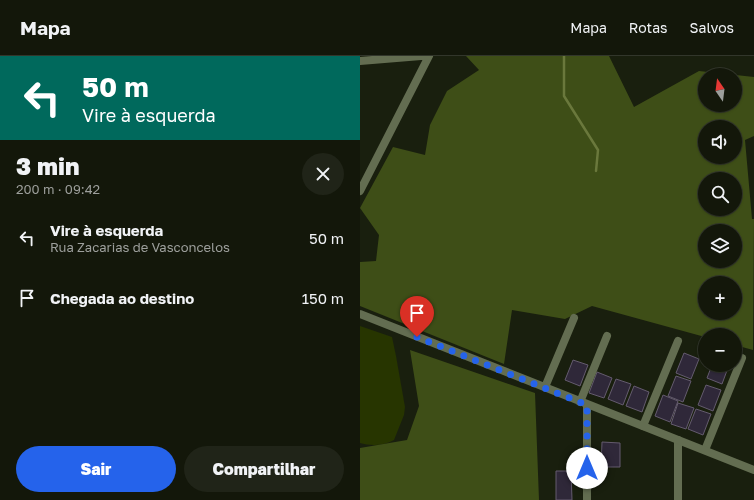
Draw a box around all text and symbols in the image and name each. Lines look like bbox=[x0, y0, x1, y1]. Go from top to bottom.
text: Mapa bbox=[20, 16, 71, 39]
text: Mapa bbox=[570, 19, 607, 36]
text: Rotas bbox=[629, 19, 668, 36]
text: Salvos bbox=[690, 19, 734, 36]
north arrow bbox=[698, 68, 742, 112]
map controls bbox=[698, 68, 742, 372]
text: 50 m bbox=[82, 70, 149, 103]
icon: left bbox=[16, 72, 68, 124]
text: Vire à esquerda bbox=[82, 104, 216, 126]
button: sound bbox=[698, 120, 742, 164]
text: 3 min bbox=[16, 151, 79, 180]
button: close bbox=[302, 153, 344, 195]
button: search bbox=[698, 172, 742, 216]
text: 200 m · 09:42 bbox=[16, 181, 100, 197]
text: Vire à esquerda bbox=[50, 221, 163, 239]
button: layers bbox=[698, 224, 742, 268]
icon: left bbox=[16, 227, 38, 249]
text: 50 m bbox=[309, 229, 344, 247]
text: Rua Zacarias de Vasconcelos bbox=[50, 239, 230, 255]
button: + bbox=[698, 276, 742, 320]
icon: arrive bbox=[16, 287, 38, 309]
text: Chegada ao destino bbox=[50, 289, 194, 307]
text: 150 m bbox=[302, 289, 344, 307]
pin bbox=[400, 296, 434, 337]
icon: arrive bbox=[406, 302, 428, 324]
button: − bbox=[698, 328, 742, 372]
button: Sair bbox=[16, 446, 176, 492]
button: Compartilhar bbox=[184, 446, 344, 492]
position arrow bbox=[566, 447, 608, 489]

